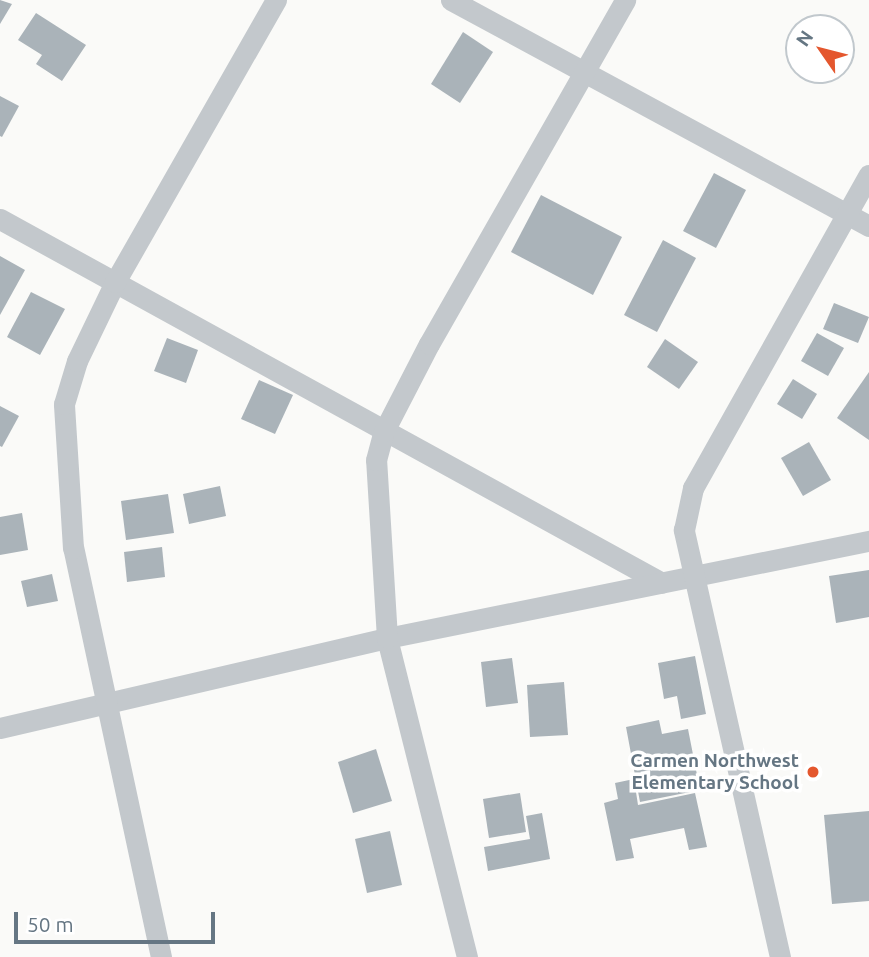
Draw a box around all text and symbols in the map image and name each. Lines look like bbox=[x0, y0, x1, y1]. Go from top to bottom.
north arrow bbox=[785, 14, 855, 84]
text: N bbox=[791, 26, 818, 50]
place label: Carmen Northwest Elementary School bbox=[630, 750, 799, 794]
marker: Carmen Northwest Elementary School bbox=[805, 764, 821, 780]
scale bar bbox=[18, 898, 219, 942]
text: 50 m bbox=[27, 912, 74, 936]

